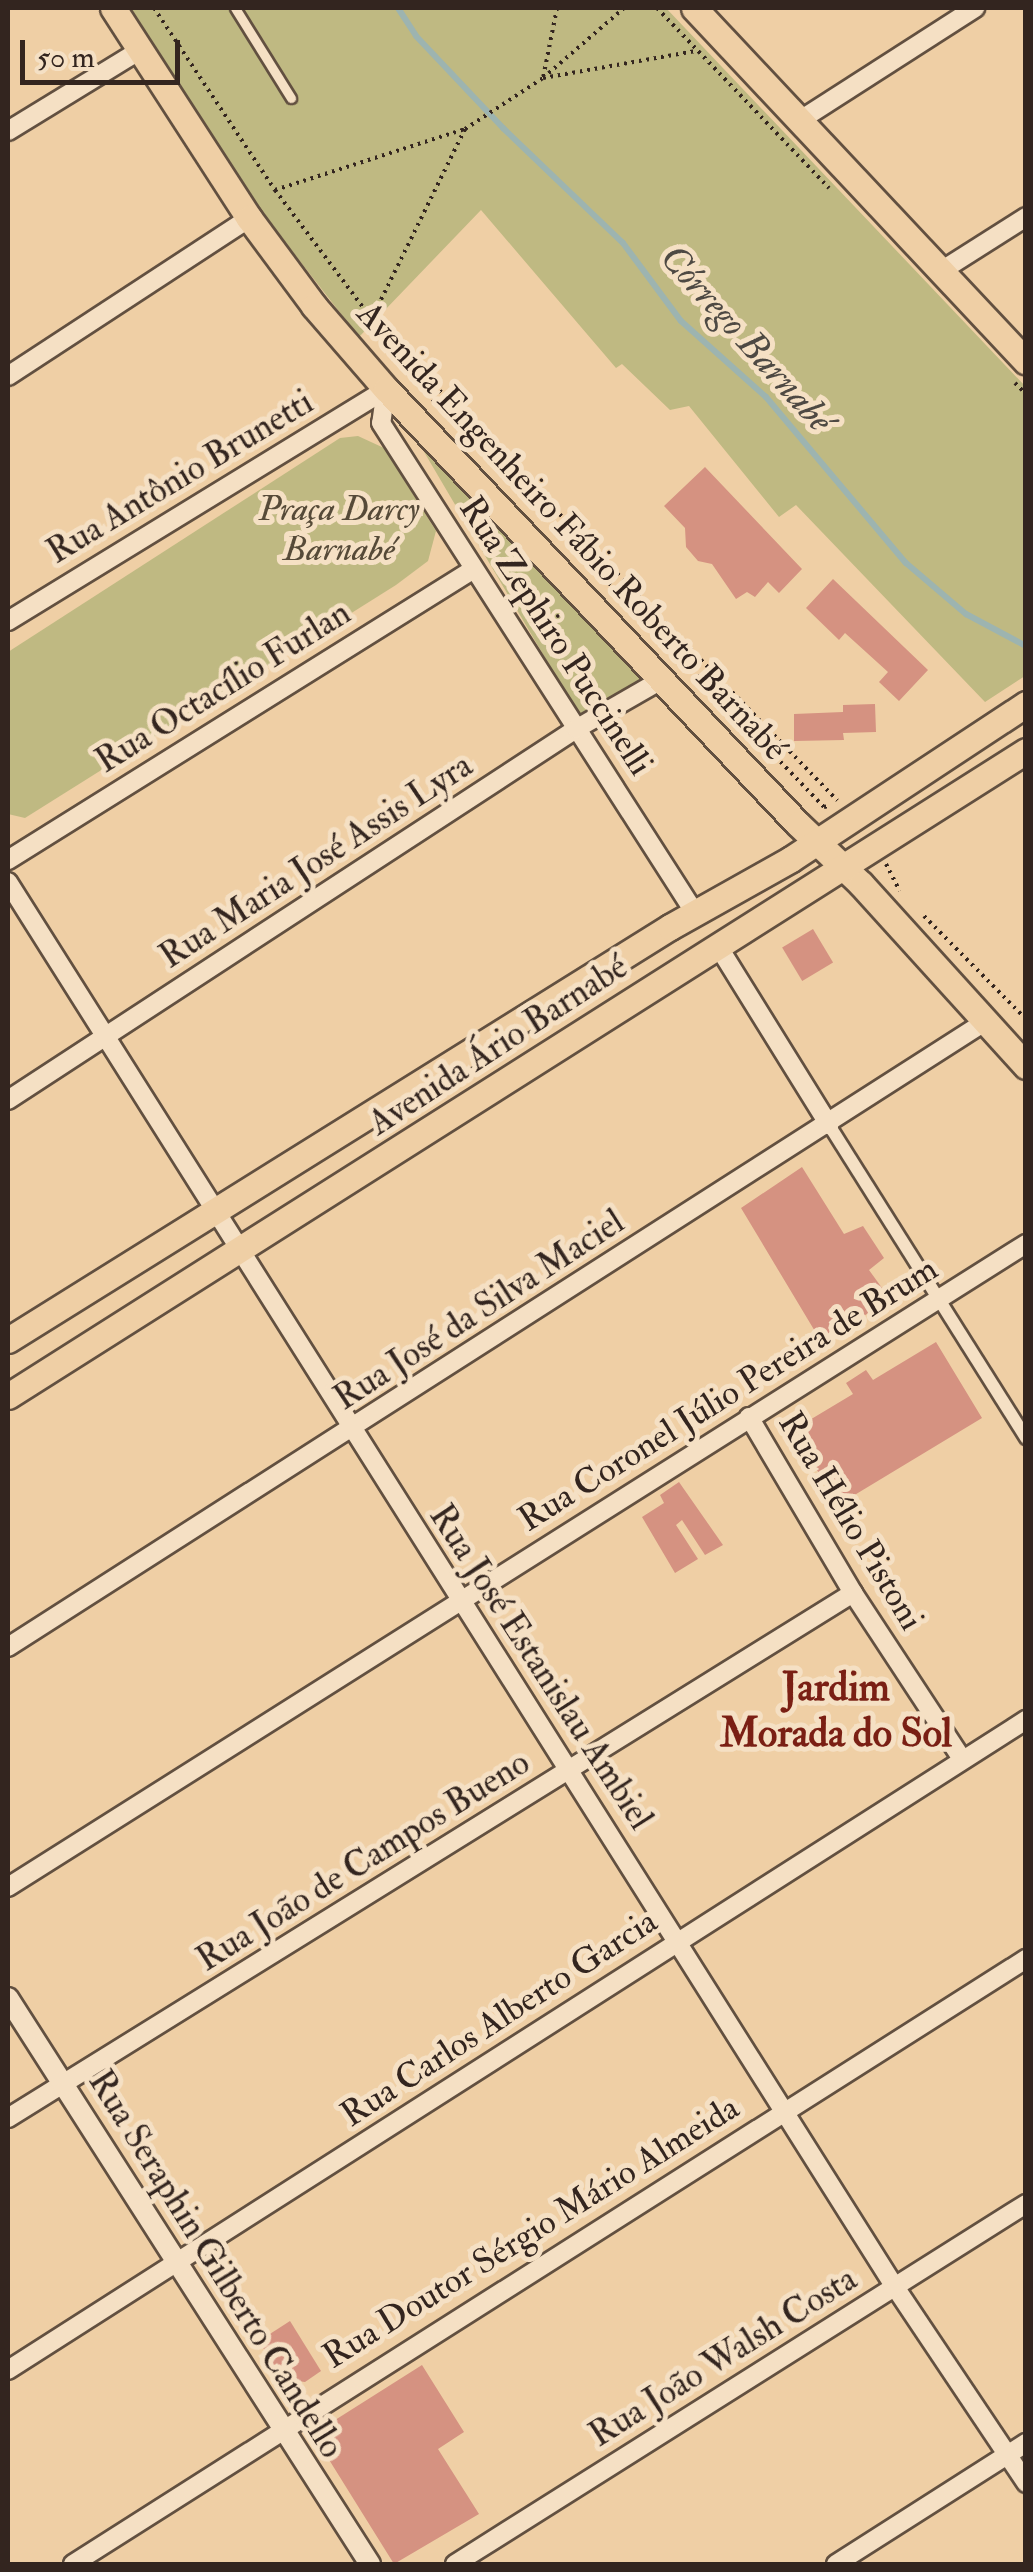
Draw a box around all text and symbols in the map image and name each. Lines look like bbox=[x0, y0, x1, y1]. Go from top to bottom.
scale bar bbox=[25, 20, 185, 82]
text: 50 m bbox=[37, 39, 95, 76]
water label: Córrego Barnabé bbox=[650, 236, 842, 442]
street label: Avenida Engenheiro Fábio Roberto Barnabé bbox=[348, 293, 796, 769]
street label: Rua Antônio Brunetti bbox=[39, 381, 321, 573]
park label: Praça Darcy Barnabé bbox=[258, 488, 420, 570]
street label: Rua Zephiro Puccinelli bbox=[450, 489, 662, 783]
street label: Rua Octacílio Furlan bbox=[88, 592, 358, 782]
street label: Rua Maria José Assis Lyra bbox=[152, 744, 480, 978]
street label: Avenida Ário Barnabé bbox=[361, 946, 635, 1144]
street label: Rua José da Silva Maciel bbox=[326, 1201, 632, 1419]
street label: Rua Coronel Júlio Pereira de Brum bbox=[511, 1247, 945, 1541]
street label: Rua Hélio Pistoni bbox=[769, 1404, 933, 1638]
street label: Rua José Estanislau Ambiel bbox=[420, 1497, 662, 1837]
district label: Jardim Morada do Sol bbox=[720, 1664, 952, 1758]
street label: Rua João de Campos Bueno bbox=[189, 1741, 537, 1981]
street label: Rua Carlos Alberto Garcia bbox=[333, 1900, 665, 2136]
street label: Rua Seraphin Gilberto Candello bbox=[79, 2063, 353, 2465]
street label: Rua Doutor Sérgio Mário Almeida bbox=[315, 2086, 747, 2378]
street label: Rua João Walsh Costa bbox=[582, 2258, 864, 2456]

